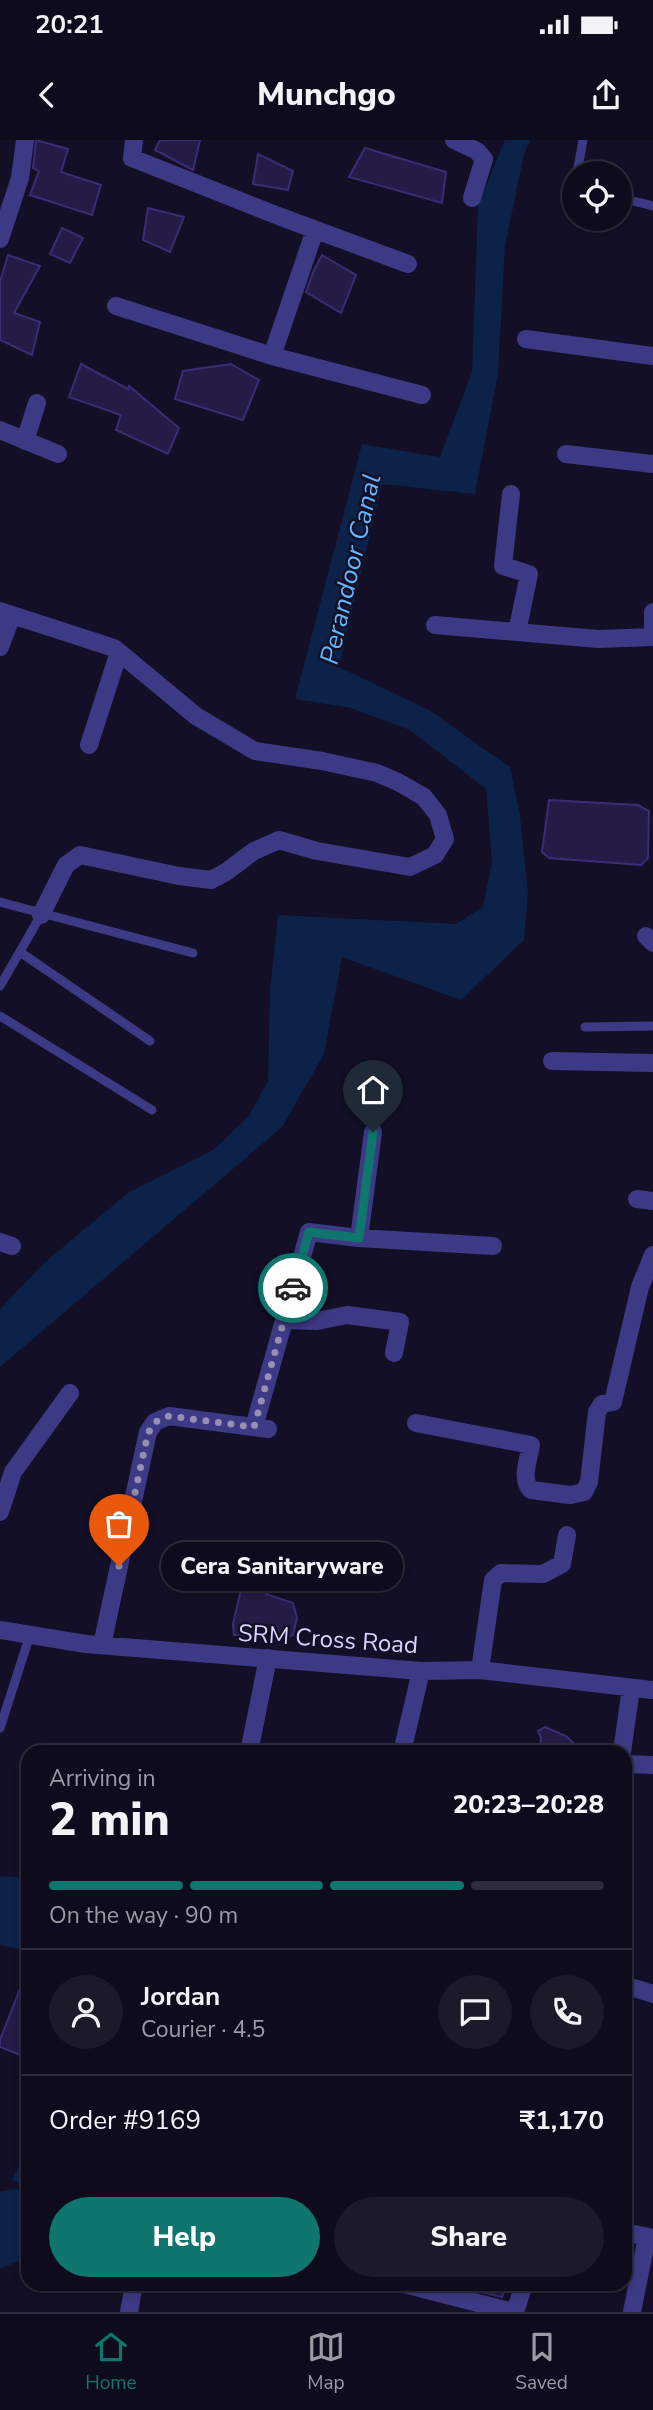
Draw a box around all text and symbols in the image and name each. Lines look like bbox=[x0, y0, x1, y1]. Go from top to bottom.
text: 20:21 bbox=[35, 7, 104, 42]
text: Munchgo bbox=[257, 73, 396, 116]
icon: back bbox=[28, 76, 66, 114]
icon: share bbox=[587, 76, 625, 114]
map controls bbox=[562, 161, 632, 231]
button: locate bbox=[562, 161, 632, 231]
water label: Perandoor Canal bbox=[312, 470, 389, 668]
pin bbox=[343, 1060, 403, 1132]
icon: home bbox=[354, 1071, 392, 1109]
courier bbox=[258, 1253, 328, 1323]
icon: car bbox=[274, 1269, 312, 1307]
pin bbox=[89, 1494, 149, 1566]
icon: bag bbox=[100, 1505, 138, 1543]
callout: Cera Sanitaryware bbox=[161, 1542, 402, 1590]
text: Cera Sanitaryware bbox=[180, 1551, 384, 1582]
street label: SRM Cross Road bbox=[237, 1617, 419, 1661]
text: Arriving in bbox=[49, 1763, 156, 1794]
text: 20:23–20:28 bbox=[453, 1787, 604, 1822]
text: 2 min bbox=[49, 1788, 170, 1851]
text: On the way · 90 m bbox=[49, 1900, 238, 1931]
button: person bbox=[49, 1975, 123, 2049]
button: chat bbox=[438, 1975, 512, 2049]
button: phone bbox=[530, 1975, 604, 2049]
text: Jordan bbox=[141, 1979, 220, 2014]
text: Courier · 4.5 bbox=[141, 2014, 265, 2045]
text: Order #9169 bbox=[49, 2103, 201, 2138]
text: ₹1,170 bbox=[520, 2103, 604, 2138]
button: Help bbox=[49, 2197, 320, 2277]
button: Share bbox=[334, 2197, 604, 2277]
tab: Home bbox=[85, 2328, 137, 2396]
tab: Map bbox=[307, 2328, 345, 2396]
tab: Saved bbox=[515, 2328, 568, 2396]

